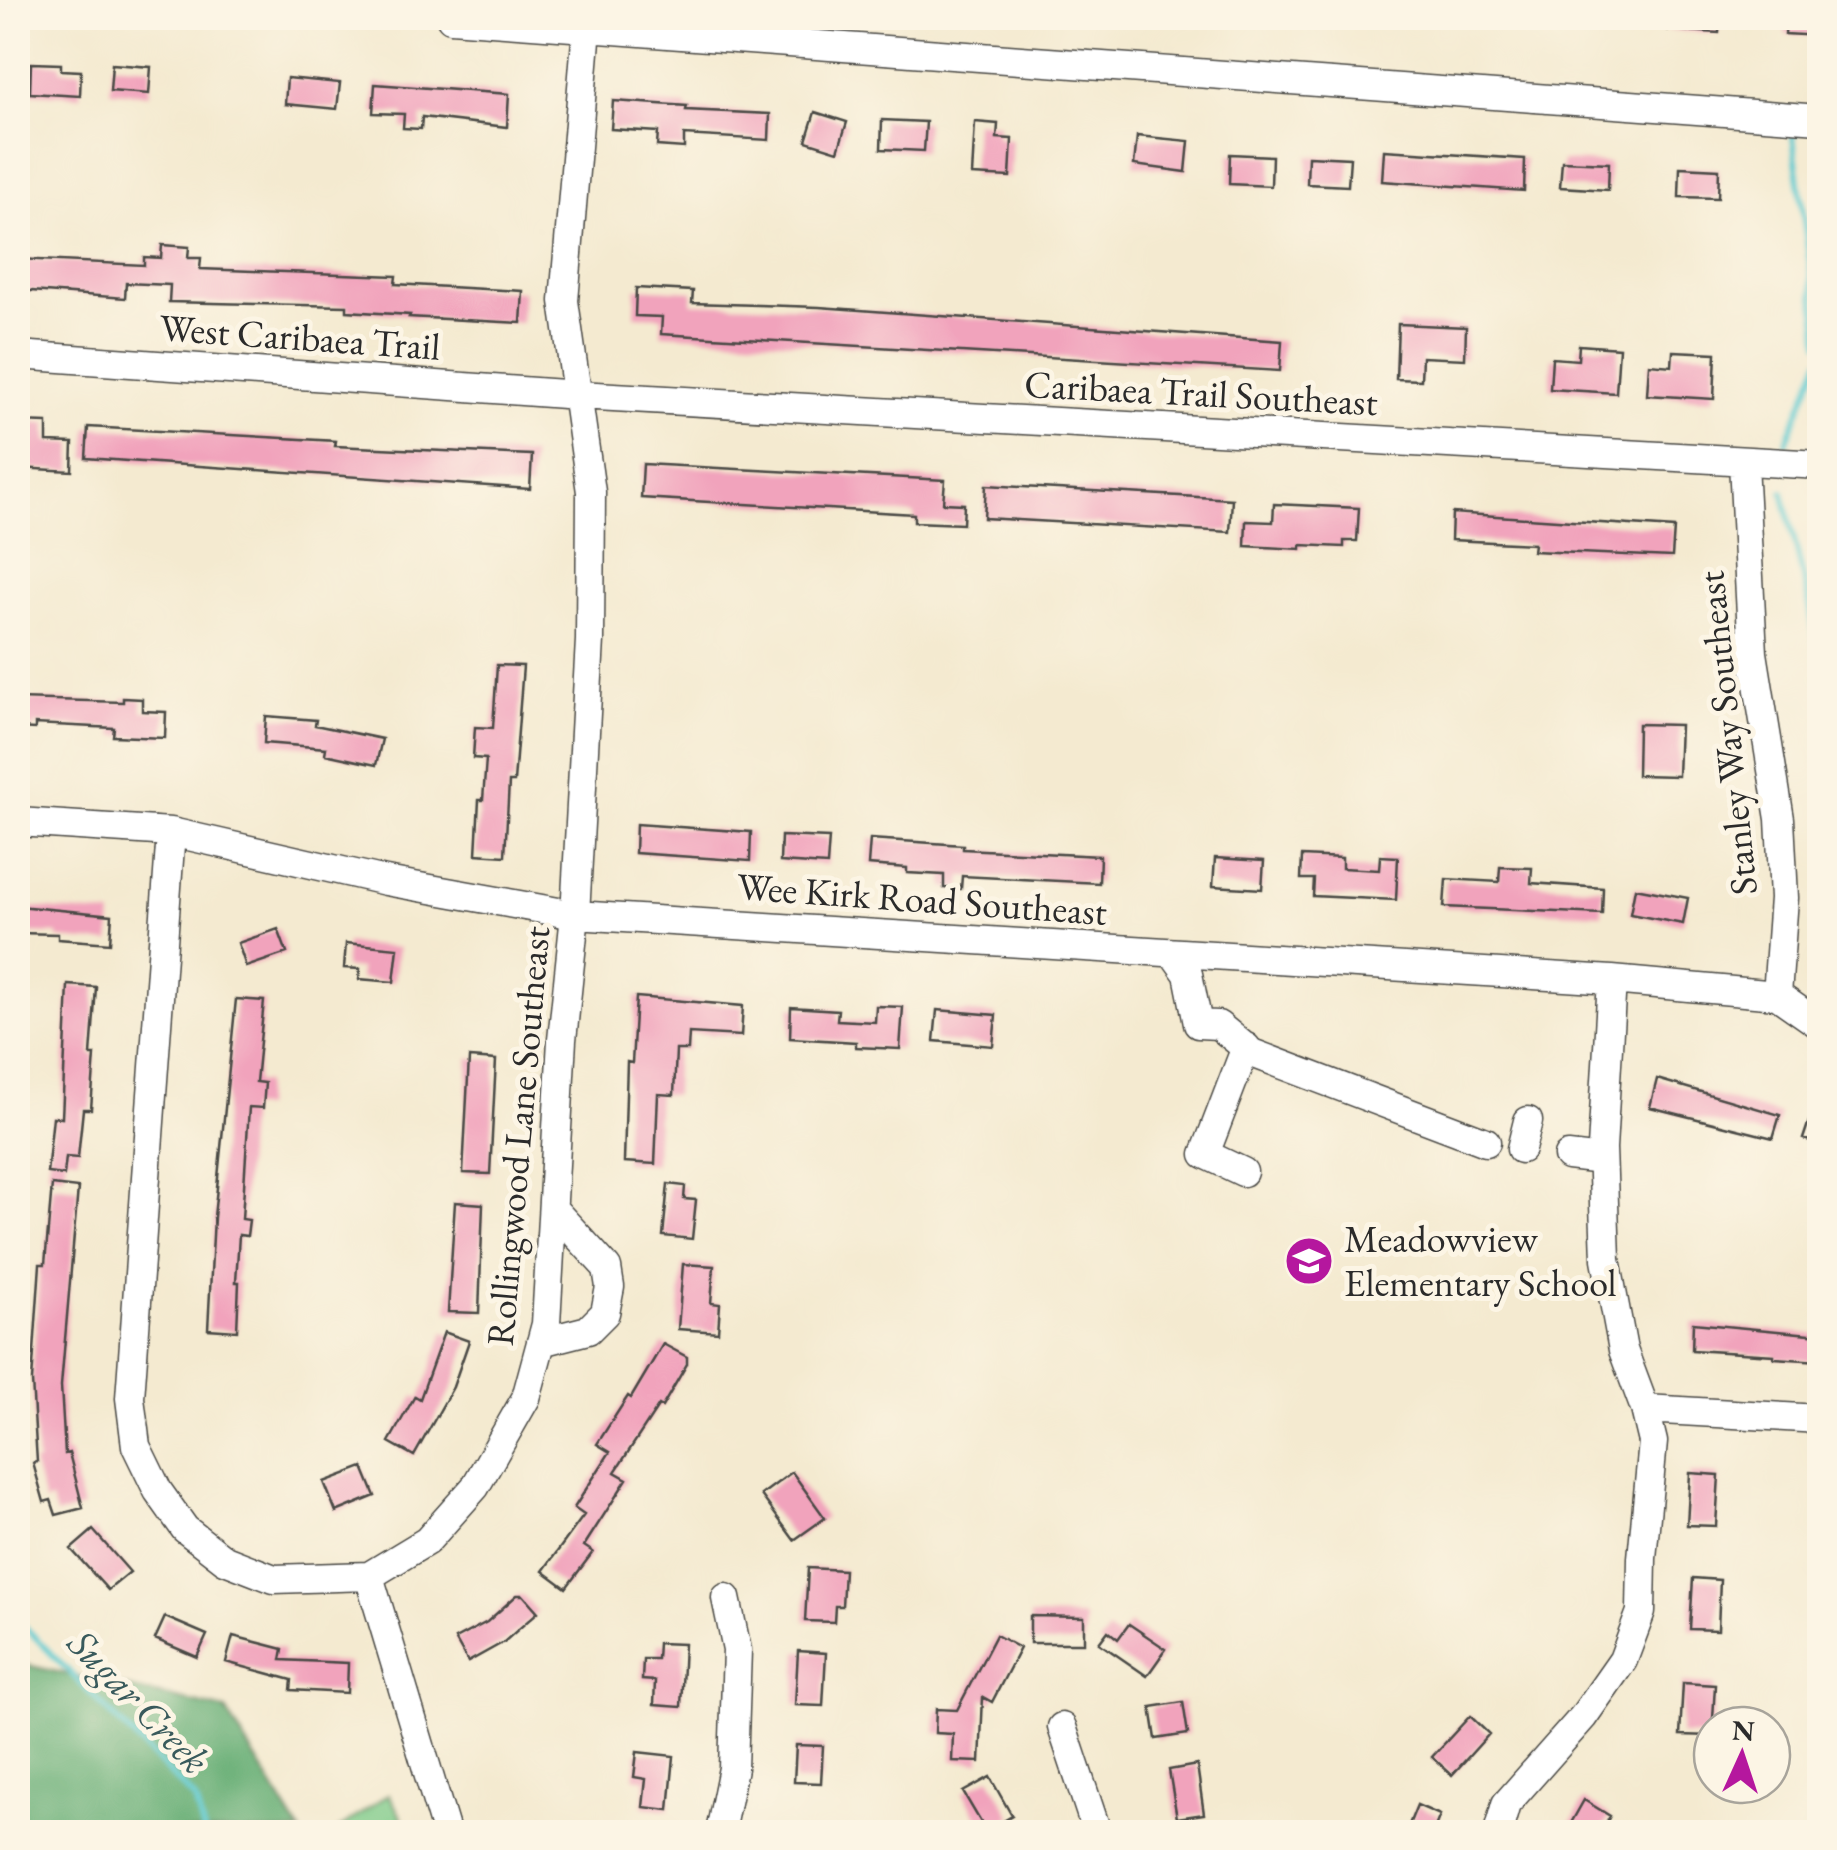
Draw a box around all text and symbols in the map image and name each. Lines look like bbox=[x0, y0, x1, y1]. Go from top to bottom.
street label: West Caribaea Trail bbox=[158, 302, 442, 371]
street label: Caribaea Trail Southeast bbox=[1023, 359, 1379, 426]
street label: Stanley Way Southeast bbox=[1685, 569, 1768, 897]
street label: Wee Kirk Road Southeast bbox=[736, 861, 1109, 936]
street label: Rollingwood Lane Southeast bbox=[475, 924, 560, 1348]
place label: Meadowview Elementary School bbox=[1344, 1214, 1617, 1307]
school or university icon: Meadowview Elementary School bbox=[1283, 1235, 1335, 1287]
water label: Sugar Creek bbox=[56, 1617, 221, 1784]
north arrow bbox=[1692, 1705, 1792, 1805]
text: N bbox=[1731, 1711, 1756, 1749]

